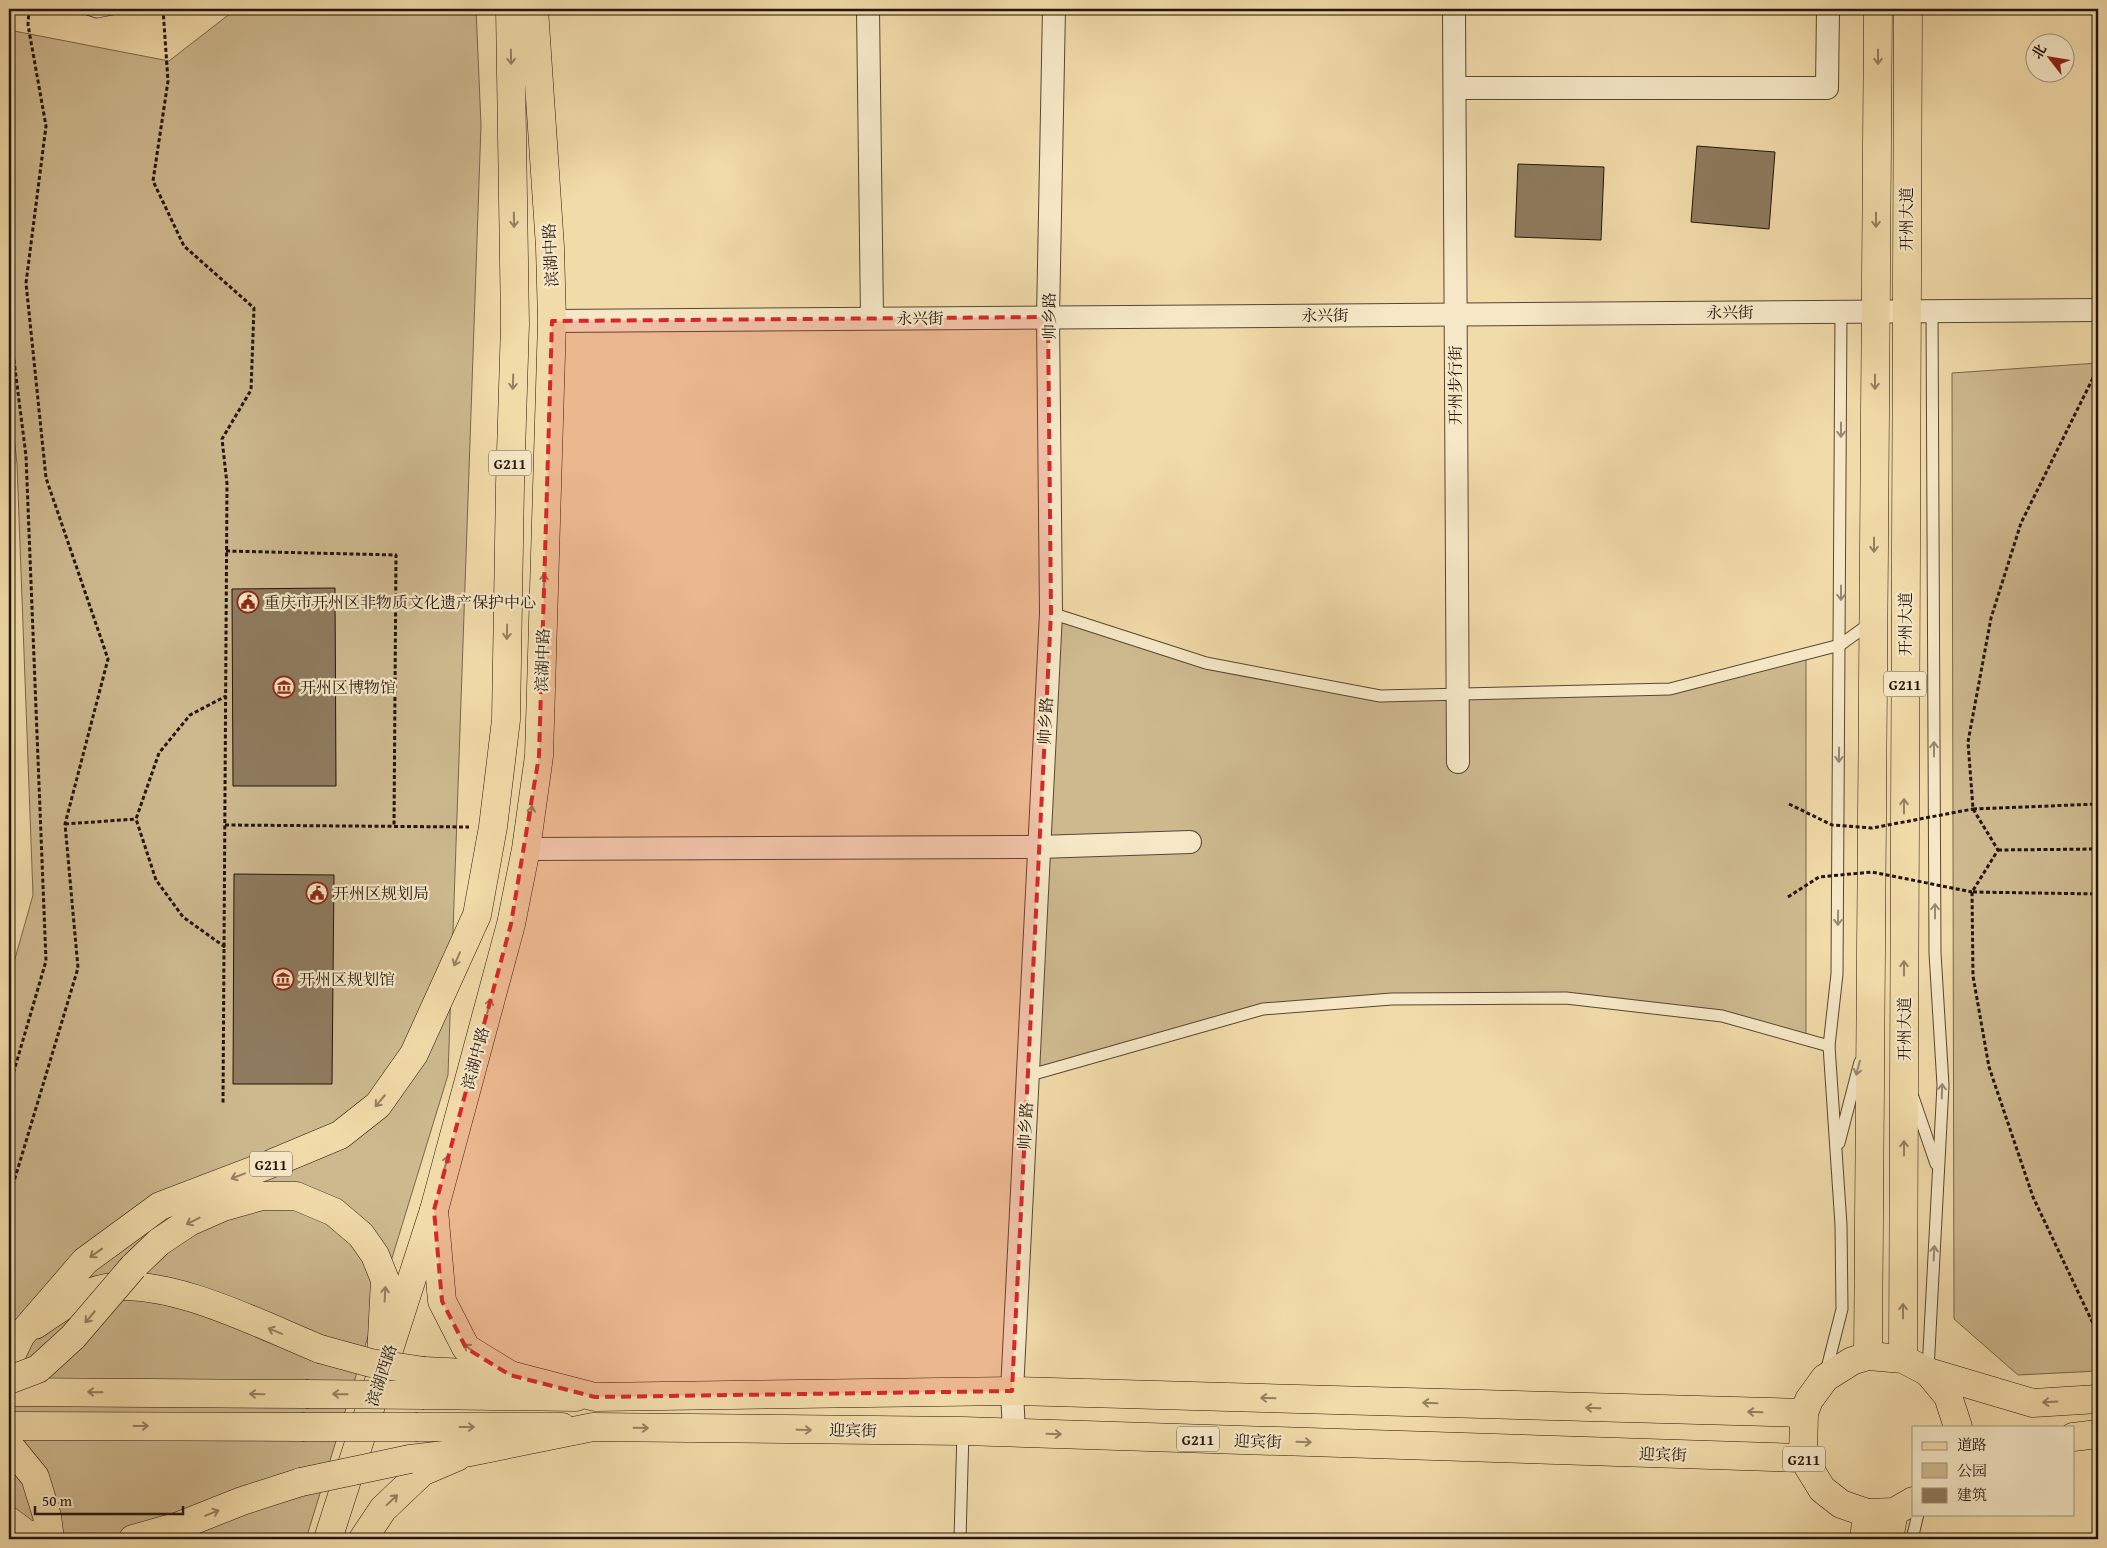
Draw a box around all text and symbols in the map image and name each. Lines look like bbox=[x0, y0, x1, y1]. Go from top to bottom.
north arrow bbox=[2024, 32, 2074, 82]
text: 北 bbox=[2027, 40, 2051, 62]
one-way arrow bbox=[506, 49, 515, 65]
one-way arrow bbox=[1873, 49, 1883, 65]
street label: 开州大道 bbox=[1894, 187, 1918, 251]
one-way arrow bbox=[510, 212, 519, 228]
one-way arrow bbox=[1872, 212, 1881, 228]
street label: 滨湖中路 bbox=[536, 222, 564, 288]
street label: 帅乡路 bbox=[1037, 292, 1061, 340]
street label: 永兴街 bbox=[1706, 300, 1754, 324]
street label: 永兴街 bbox=[1301, 303, 1349, 327]
street label: 永兴街 bbox=[896, 306, 944, 330]
street label: 开州步行街 bbox=[1443, 345, 1467, 425]
one-way arrow bbox=[508, 374, 518, 390]
one-way arrow bbox=[1870, 374, 1880, 390]
one-way arrow bbox=[1836, 422, 1846, 438]
road number: G211 bbox=[489, 450, 531, 476]
one-way arrow bbox=[1869, 536, 1879, 553]
one-way arrow bbox=[540, 574, 549, 590]
one-way arrow bbox=[1836, 584, 1846, 601]
public building icon: 重庆市开州区非物质文化遗产保护中心 bbox=[236, 590, 260, 614]
place label: 重庆市开州区非物质文化遗产保护中心 bbox=[264, 590, 536, 614]
street label: 开州大道 bbox=[1893, 592, 1917, 656]
one-way arrow bbox=[502, 624, 512, 640]
street label: 滨湖中路 bbox=[529, 628, 555, 692]
road number: G211 bbox=[1884, 672, 1926, 696]
museum icon: 开州区博物馆 bbox=[272, 675, 296, 699]
place label: 开州区博物馆 bbox=[300, 675, 396, 699]
street label: 帅乡路 bbox=[1032, 696, 1058, 746]
one-way arrow bbox=[1929, 741, 1939, 757]
one-way arrow bbox=[1835, 747, 1844, 763]
one-way arrow bbox=[1899, 798, 1909, 814]
one-way arrow bbox=[526, 805, 536, 821]
public building icon: 开州区规划局 bbox=[305, 881, 329, 905]
place label: 开州区规划局 bbox=[333, 881, 429, 905]
one-way arrow bbox=[1930, 903, 1940, 920]
one-way arrow bbox=[1833, 910, 1843, 926]
one-way arrow bbox=[451, 951, 461, 966]
one-way arrow bbox=[1899, 960, 1909, 976]
museum icon: 开州区规划馆 bbox=[271, 967, 295, 991]
place label: 开州区规划馆 bbox=[299, 967, 395, 991]
street label: 开州大道 bbox=[1892, 997, 1916, 1061]
one-way arrow bbox=[485, 998, 494, 1014]
street label: 滨湖中路 bbox=[455, 1024, 495, 1092]
one-way arrow bbox=[1853, 1060, 1862, 1076]
one-way arrow bbox=[1938, 1083, 1947, 1099]
one-way arrow bbox=[374, 1095, 385, 1108]
street label: 帅乡路 bbox=[1012, 1101, 1038, 1151]
one-way arrow bbox=[1899, 1140, 1909, 1156]
road number: G211 bbox=[250, 1152, 292, 1176]
one-way arrow bbox=[442, 1155, 452, 1171]
one-way arrow bbox=[231, 1172, 246, 1182]
one-way arrow bbox=[185, 1216, 200, 1226]
one-way arrow bbox=[1929, 1245, 1939, 1262]
one-way arrow bbox=[89, 1248, 103, 1258]
one-way arrow bbox=[380, 1286, 389, 1302]
one-way arrow bbox=[1898, 1303, 1908, 1319]
one-way arrow bbox=[85, 1311, 96, 1324]
one-way arrow bbox=[268, 1325, 283, 1335]
street label: 滨湖西路 bbox=[360, 1341, 402, 1409]
one-way arrow bbox=[463, 1343, 476, 1354]
one-way arrow bbox=[87, 1387, 104, 1397]
one-way arrow bbox=[250, 1389, 266, 1398]
one-way arrow bbox=[332, 1389, 348, 1399]
one-way arrow bbox=[1260, 1394, 1276, 1403]
one-way arrow bbox=[1422, 1398, 1438, 1408]
one-way arrow bbox=[2042, 1398, 2058, 1407]
one-way arrow bbox=[1585, 1403, 1601, 1412]
one-way arrow bbox=[1747, 1407, 1764, 1417]
street label: 迎宾街 bbox=[829, 1418, 877, 1442]
one-way arrow bbox=[132, 1421, 148, 1431]
one-way arrow bbox=[458, 1422, 475, 1432]
one-way arrow bbox=[633, 1423, 649, 1433]
one-way arrow bbox=[796, 1425, 812, 1434]
road number: G211 bbox=[1177, 1426, 1219, 1452]
legend bbox=[1912, 1426, 2074, 1516]
street label: 迎宾街 bbox=[1234, 1428, 1282, 1454]
one-way arrow bbox=[1046, 1429, 1062, 1439]
text: 道路 bbox=[1957, 1434, 1987, 1455]
one-way arrow bbox=[1295, 1437, 1311, 1447]
street label: 迎宾街 bbox=[1639, 1441, 1687, 1467]
road number: G211 bbox=[1783, 1446, 1825, 1472]
text: 公园 bbox=[1957, 1460, 1987, 1481]
scale bar bbox=[35, 1483, 182, 1515]
text: 建筑 bbox=[1957, 1484, 1987, 1505]
text: 50 m bbox=[42, 1490, 73, 1511]
one-way arrow bbox=[385, 1494, 398, 1506]
one-way arrow bbox=[204, 1507, 219, 1517]

